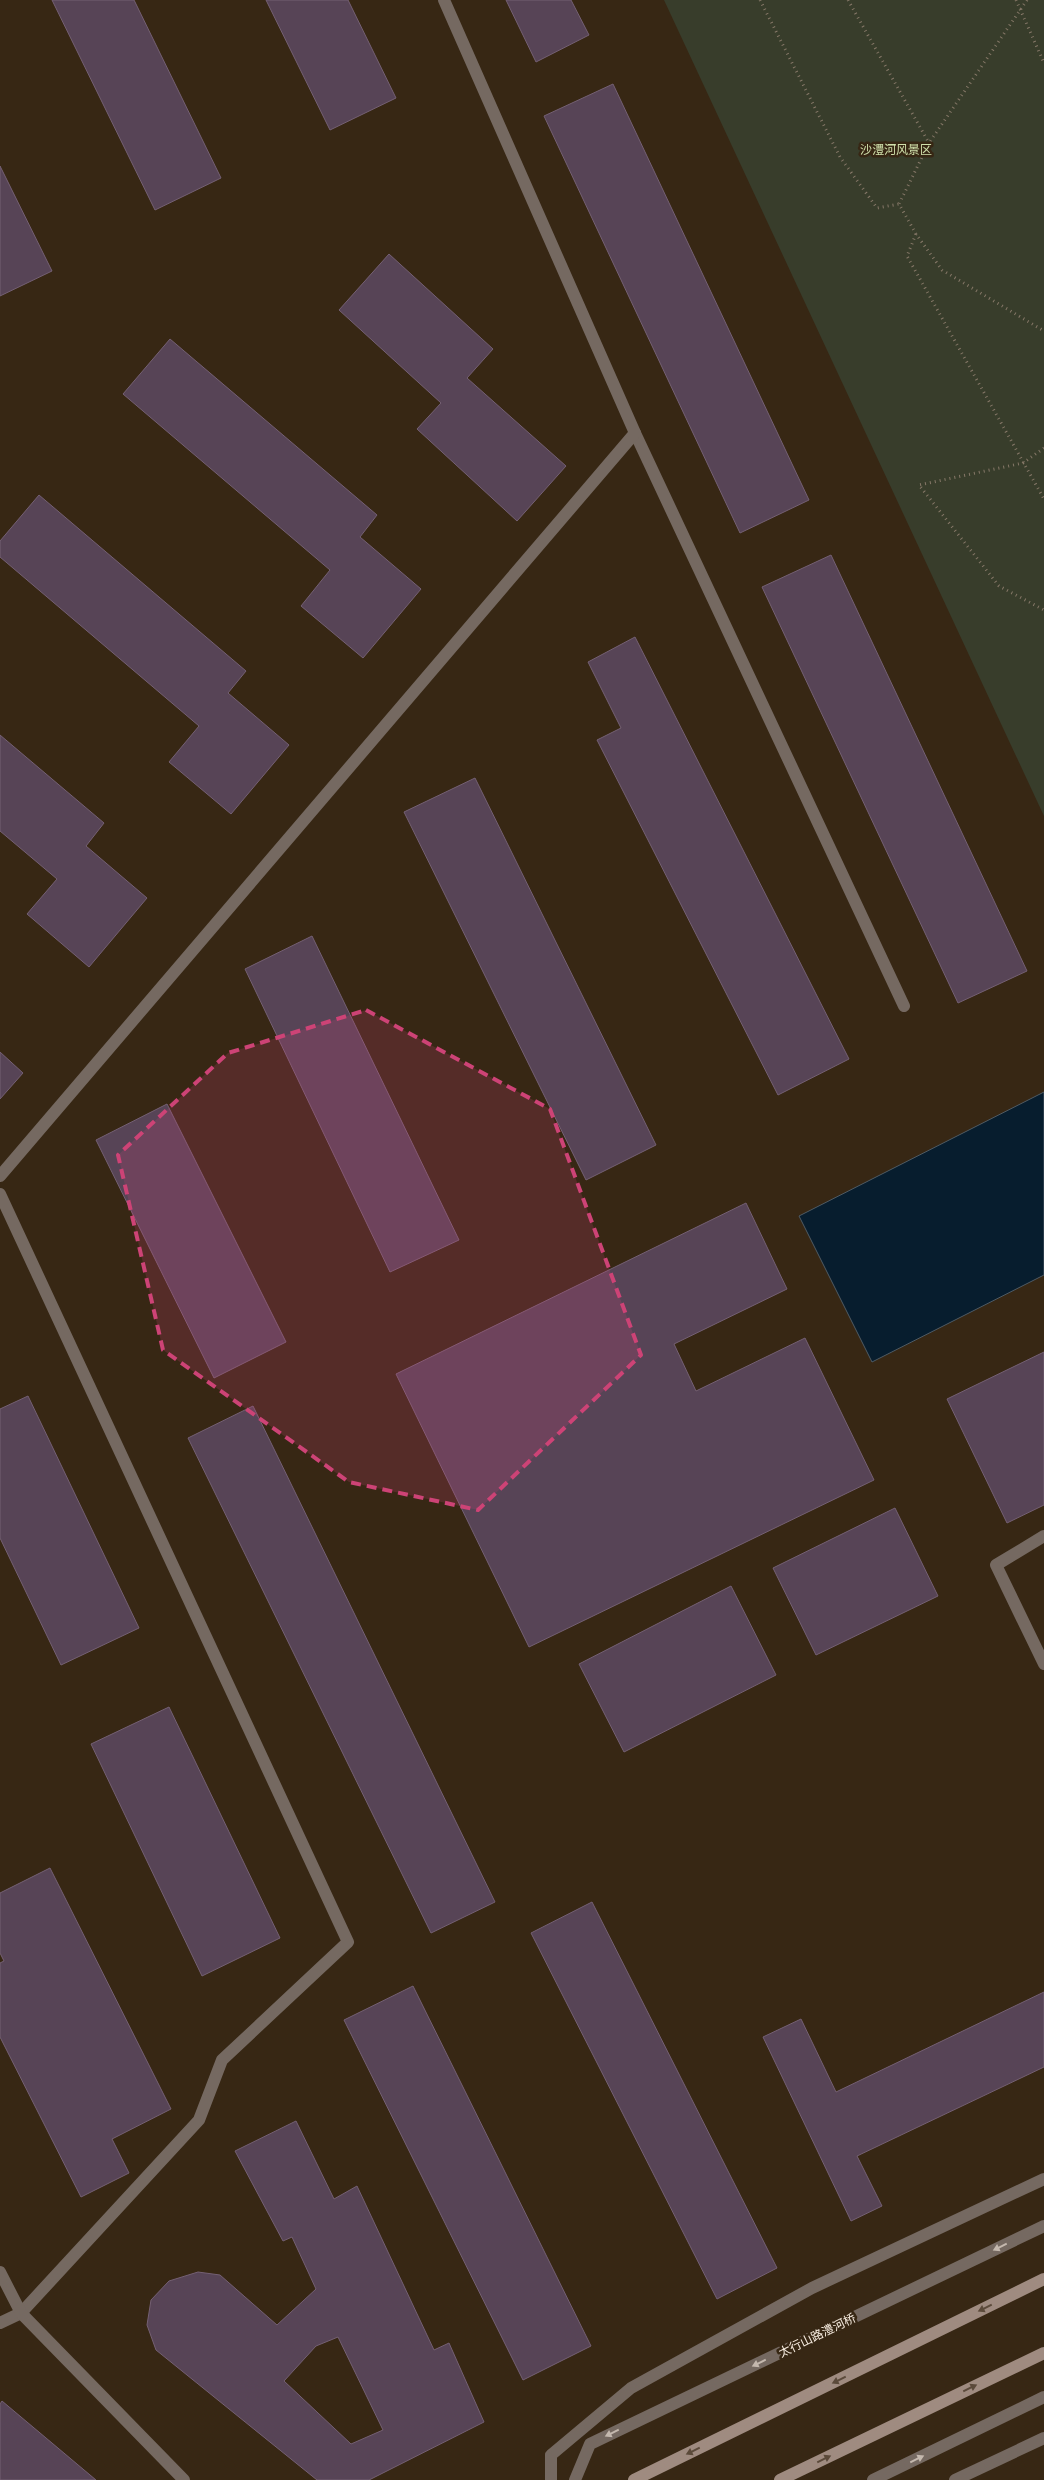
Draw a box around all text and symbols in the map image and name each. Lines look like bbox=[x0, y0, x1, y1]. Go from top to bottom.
park label: 沙澧河风景区 bbox=[860, 142, 932, 157]
one-way arrow bbox=[993, 2243, 1007, 2251]
one-way arrow bbox=[977, 2304, 992, 2312]
street label: 太行山路澧河桥 bbox=[776, 2310, 858, 2360]
one-way arrow bbox=[752, 2359, 766, 2367]
one-way arrow bbox=[831, 2376, 846, 2384]
one-way arrow bbox=[963, 2384, 977, 2392]
one-way arrow bbox=[605, 2429, 619, 2437]
one-way arrow bbox=[686, 2447, 700, 2455]
one-way arrow bbox=[816, 2455, 831, 2463]
one-way arrow bbox=[910, 2455, 924, 2463]

